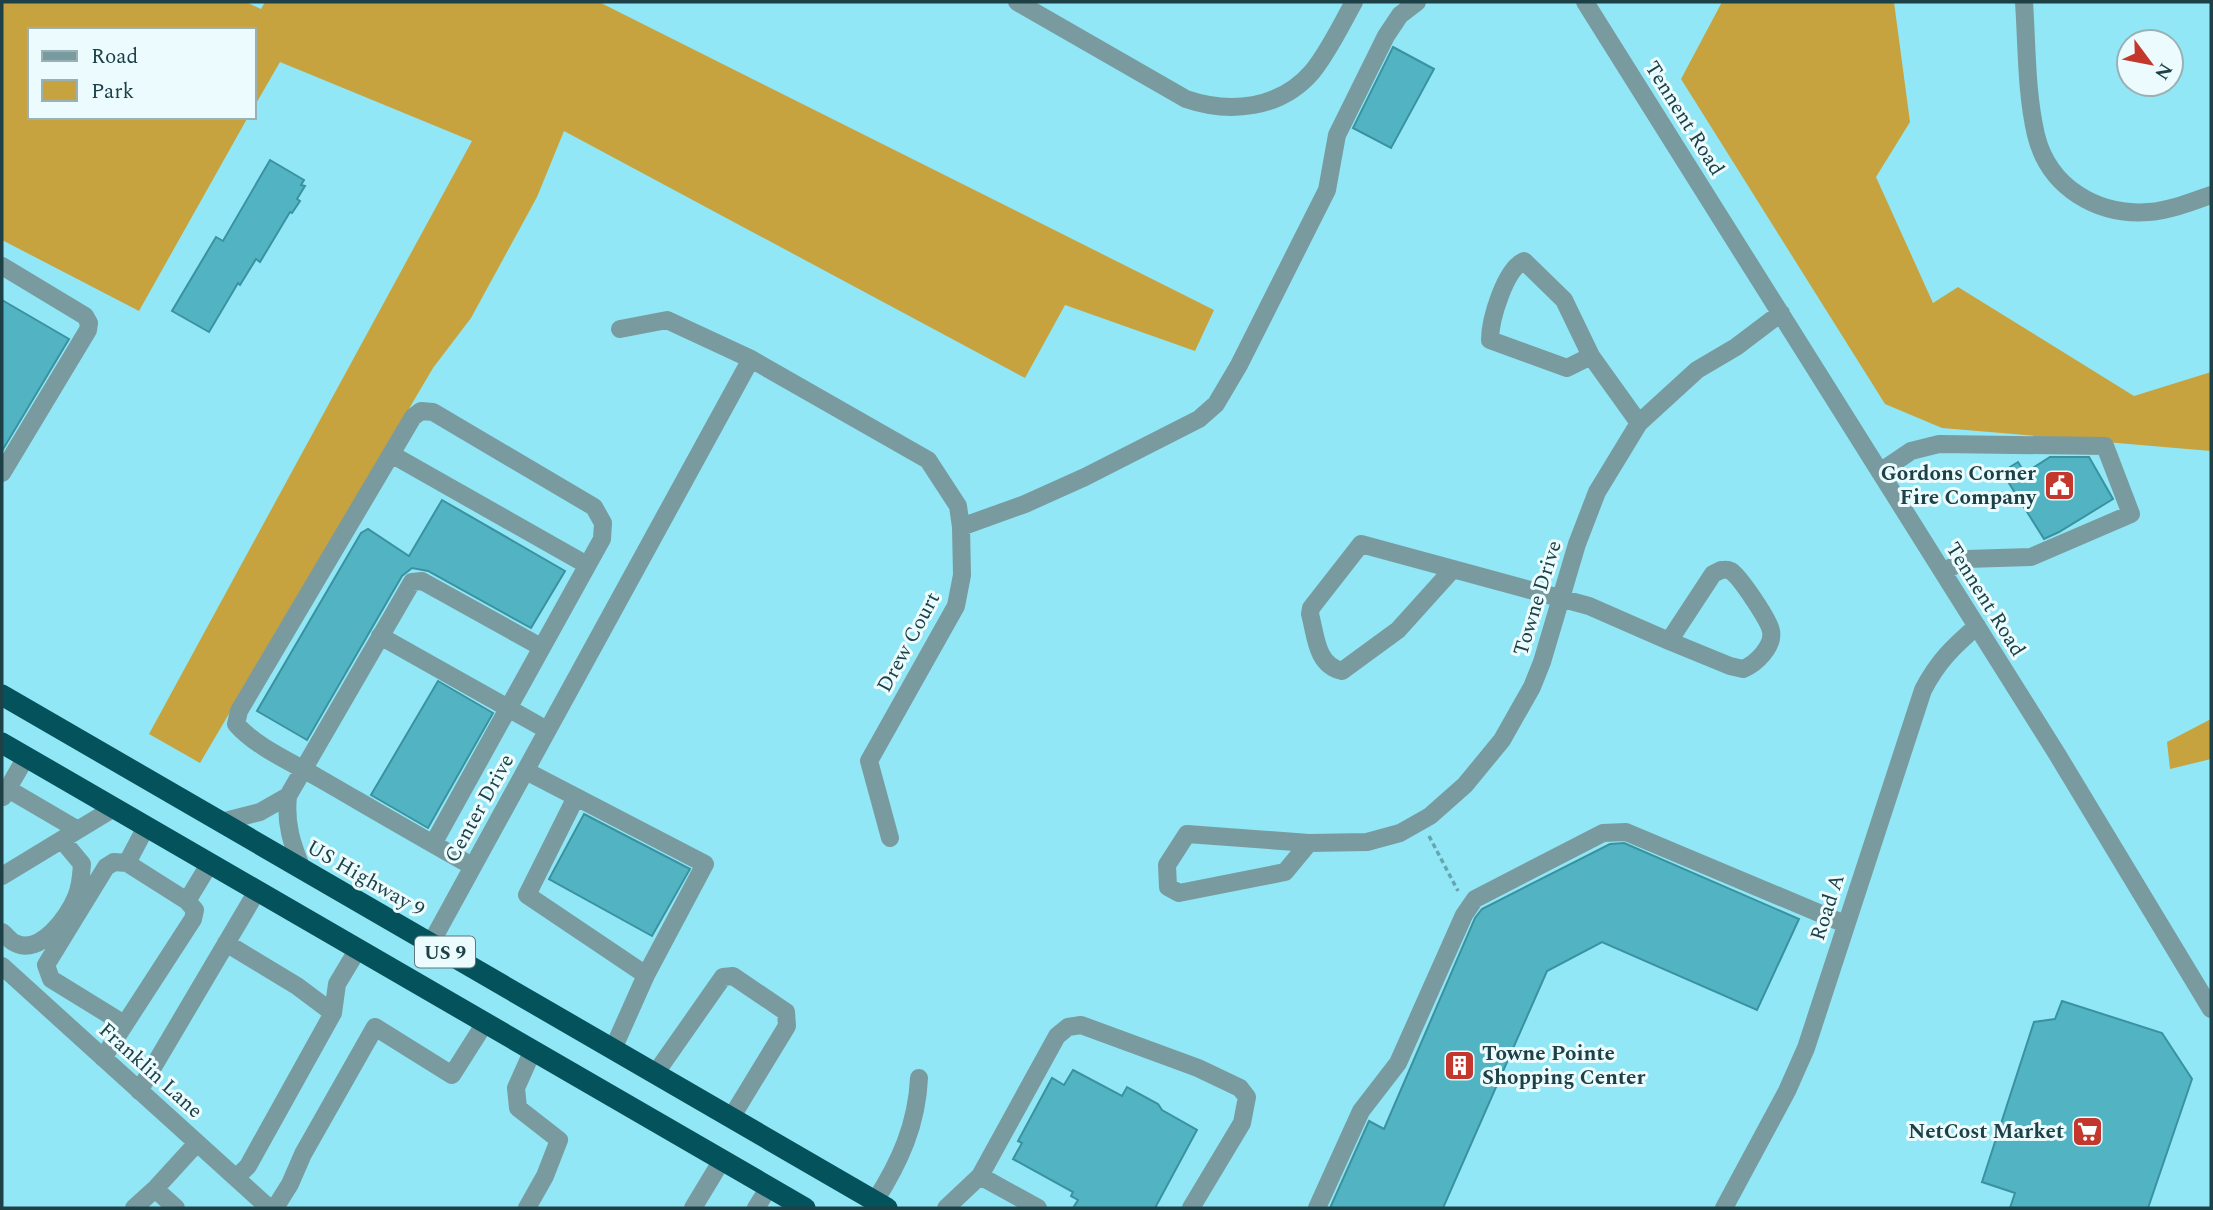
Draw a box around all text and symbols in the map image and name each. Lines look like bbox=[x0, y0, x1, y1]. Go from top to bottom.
legend bbox=[28, 28, 256, 119]
north arrow bbox=[2115, 28, 2185, 98]
text: Road bbox=[91, 41, 138, 73]
street label: Tennent Road bbox=[1636, 55, 1732, 182]
text: N bbox=[2147, 57, 2180, 85]
text: Park bbox=[91, 76, 135, 108]
place label: Gordons Corner Fire Company bbox=[1881, 458, 2037, 514]
public building icon: Gordons Corner Fire Company bbox=[2042, 468, 2076, 502]
street label: Tennent Road bbox=[1937, 536, 2033, 663]
street label: Towne Drive bbox=[1505, 537, 1571, 660]
street label: Drew Court bbox=[869, 586, 949, 699]
street label: Center Drive bbox=[437, 748, 523, 869]
street label: US Highway 9 bbox=[300, 832, 431, 926]
street label: Road A bbox=[1802, 870, 1854, 945]
road number: US 9 bbox=[415, 936, 475, 968]
street label: Franklin Lane bbox=[91, 1015, 210, 1126]
place label: Towne Pointe Shopping Center bbox=[1482, 1038, 1645, 1094]
building icon: Towne Pointe Shopping Center bbox=[1442, 1048, 1476, 1082]
supermarket icon: NetCost Market bbox=[2070, 1114, 2104, 1148]
place label: NetCost Market bbox=[1908, 1116, 2064, 1148]

